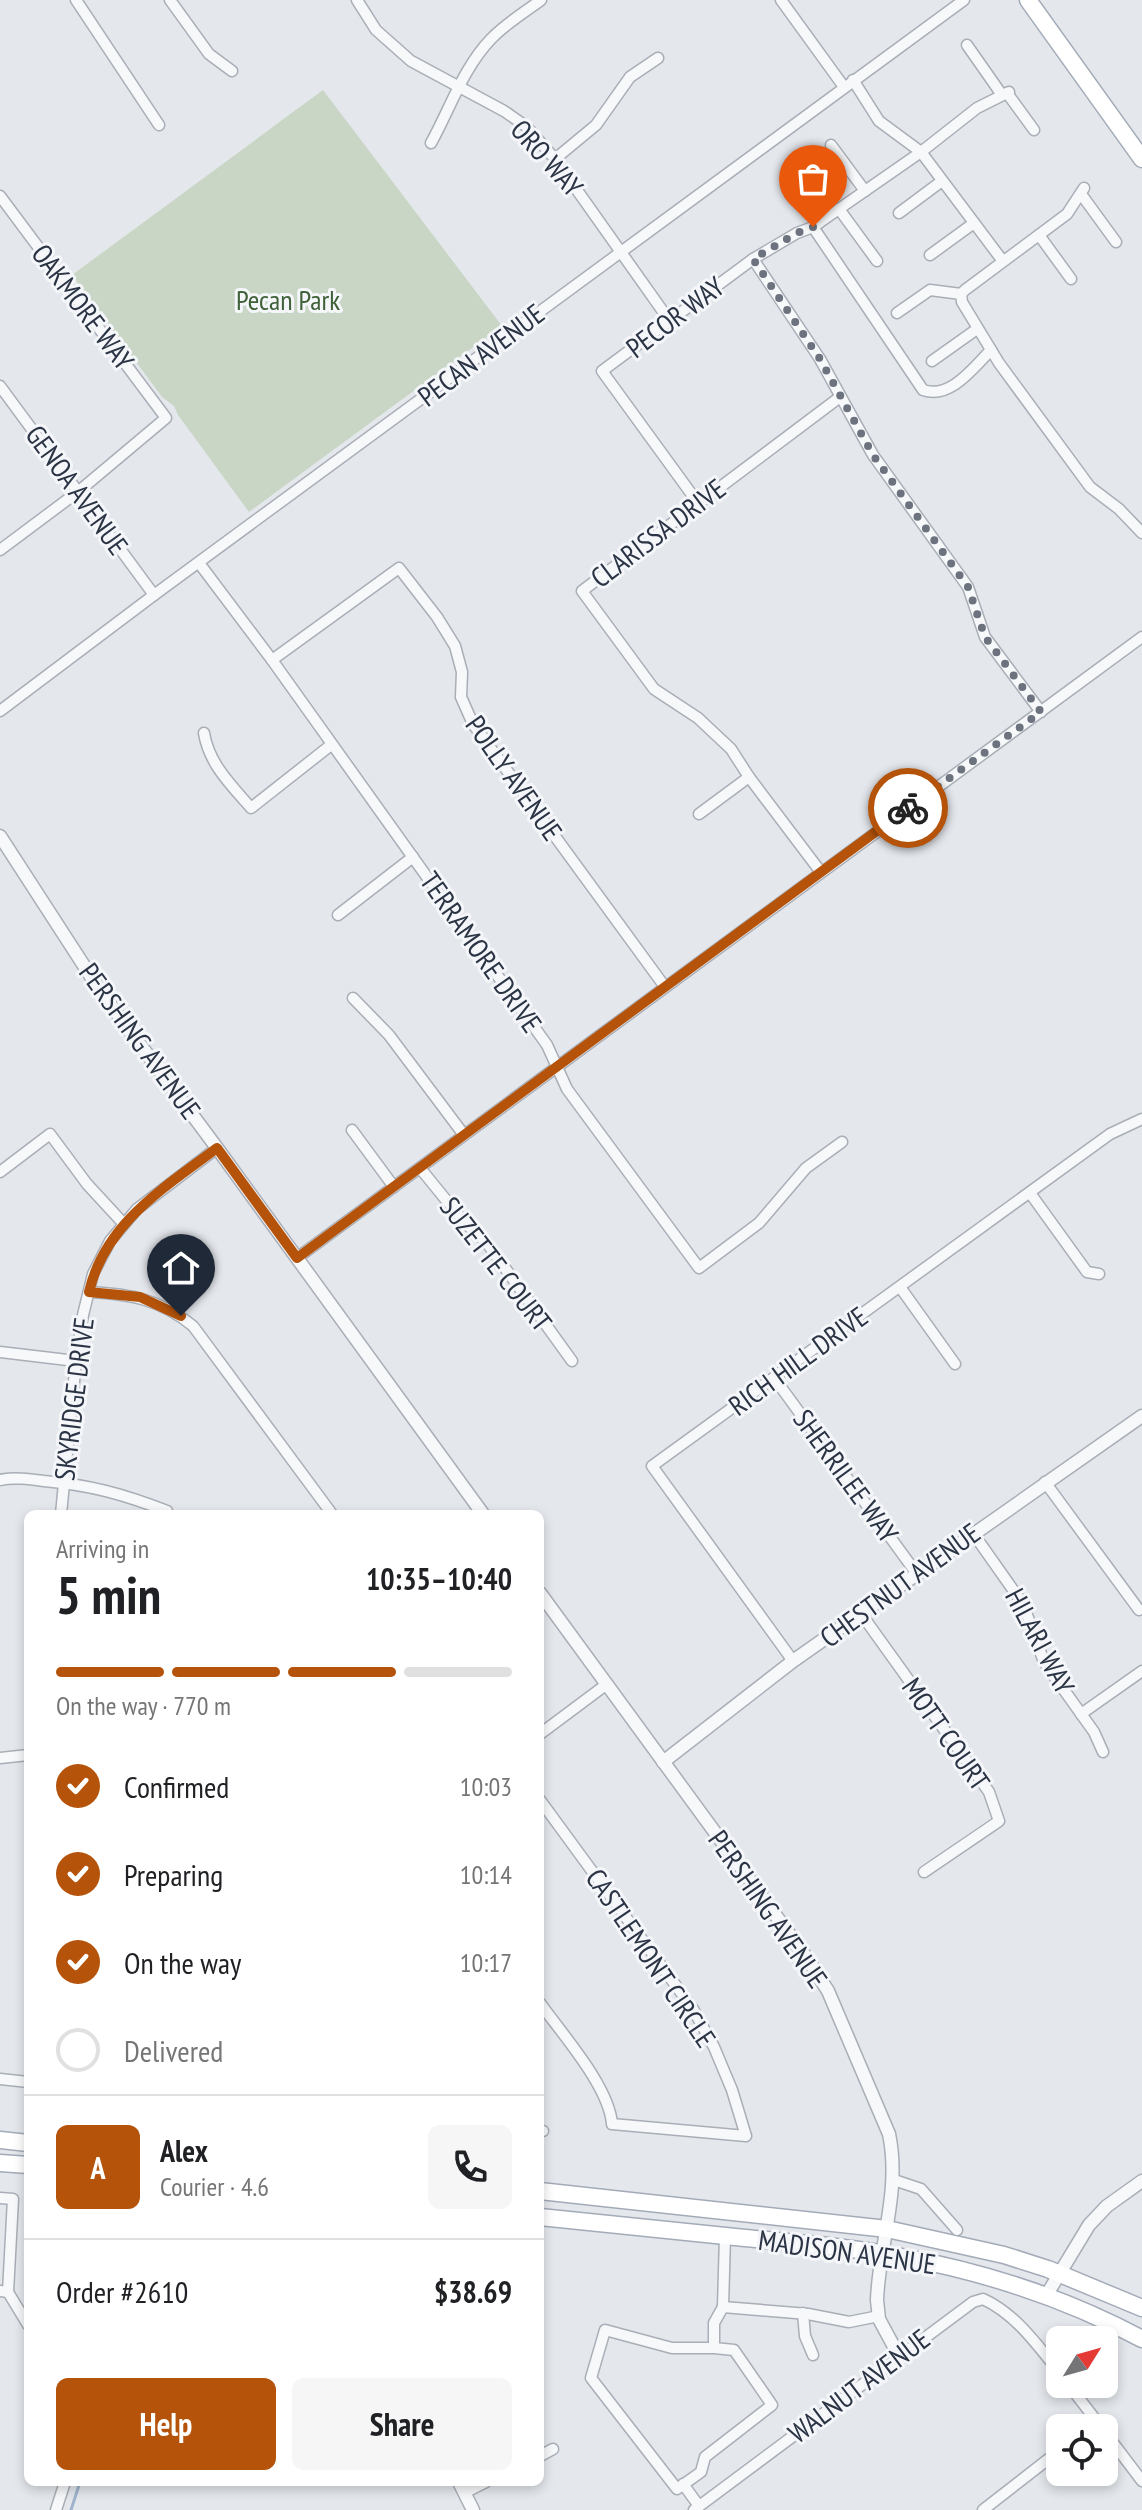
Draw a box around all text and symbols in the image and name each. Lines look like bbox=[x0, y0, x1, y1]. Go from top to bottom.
street label: ORO WAY bbox=[503, 111, 592, 204]
pin bbox=[779, 145, 847, 227]
icon: bag bbox=[791, 157, 835, 201]
street label: OAKMORE WAY bbox=[24, 236, 143, 377]
street label: PECOR WAY bbox=[618, 267, 731, 366]
park label: Pecan Park bbox=[236, 281, 340, 318]
street label: PECAN AVENUE bbox=[410, 295, 551, 414]
street label: GENOA AVENUE bbox=[18, 417, 137, 562]
street label: CLARISSA DRIVE bbox=[583, 470, 733, 595]
street label: POLLY AVENUE bbox=[458, 708, 571, 848]
courier bbox=[868, 768, 948, 848]
icon: bike bbox=[886, 786, 930, 830]
street label: TERRAMORE DRIVE bbox=[412, 864, 551, 1039]
street label: PERSHING AVENUE bbox=[71, 955, 210, 1126]
street label: SUZETTE COURT bbox=[432, 1189, 561, 1339]
pin bbox=[147, 1234, 215, 1316]
icon: home bbox=[159, 1246, 203, 1290]
street label: RICH HILL DRIVE bbox=[721, 1298, 875, 1423]
street label: SKYRIDGE DRIVE bbox=[45, 1315, 102, 1483]
street label: SHERRILEE WAY bbox=[786, 1402, 907, 1550]
street label: CHESTNUT AVENUE bbox=[812, 1514, 987, 1655]
text: Arriving in bbox=[56, 1532, 149, 1565]
text: 10:35–10:40 bbox=[366, 1559, 512, 1598]
text: 5 min bbox=[56, 1561, 161, 1628]
street label: HILARI WAY bbox=[997, 1582, 1084, 1700]
street label: MOTT COURT bbox=[894, 1670, 999, 1798]
text: On the way · 770 m bbox=[56, 1689, 231, 1722]
icon: check bbox=[56, 1764, 100, 1808]
text: Confirmed bbox=[124, 1767, 229, 1806]
text: 10:03 bbox=[460, 1770, 512, 1803]
street label: PERSHING AVENUE bbox=[700, 1823, 836, 1995]
icon: check bbox=[56, 1852, 100, 1896]
text: Preparing bbox=[124, 1855, 223, 1894]
text: 10:14 bbox=[460, 1858, 512, 1891]
street label: CASTLEMONT CIRCLE bbox=[578, 1861, 725, 2054]
icon: check bbox=[56, 1940, 100, 1984]
text: On the way bbox=[124, 1943, 241, 1982]
text: 10:17 bbox=[460, 1946, 512, 1979]
text: Delivered bbox=[124, 2031, 223, 2070]
button: phone bbox=[428, 2125, 512, 2209]
text: Alex bbox=[160, 2131, 208, 2170]
text: A bbox=[90, 2148, 106, 2187]
text: Courier · 4.6 bbox=[160, 2170, 269, 2203]
street label: MADISON AVENUE bbox=[756, 2221, 938, 2282]
text: Order #2610 bbox=[56, 2272, 188, 2311]
text: $38.69 bbox=[434, 2272, 512, 2311]
street label: WALNUT AVENUE bbox=[780, 2320, 937, 2451]
north arrow bbox=[1046, 2326, 1118, 2398]
map controls bbox=[1046, 2326, 1118, 2486]
button: Help bbox=[56, 2378, 276, 2470]
button: Share bbox=[292, 2378, 512, 2470]
button: locate bbox=[1046, 2414, 1118, 2486]

